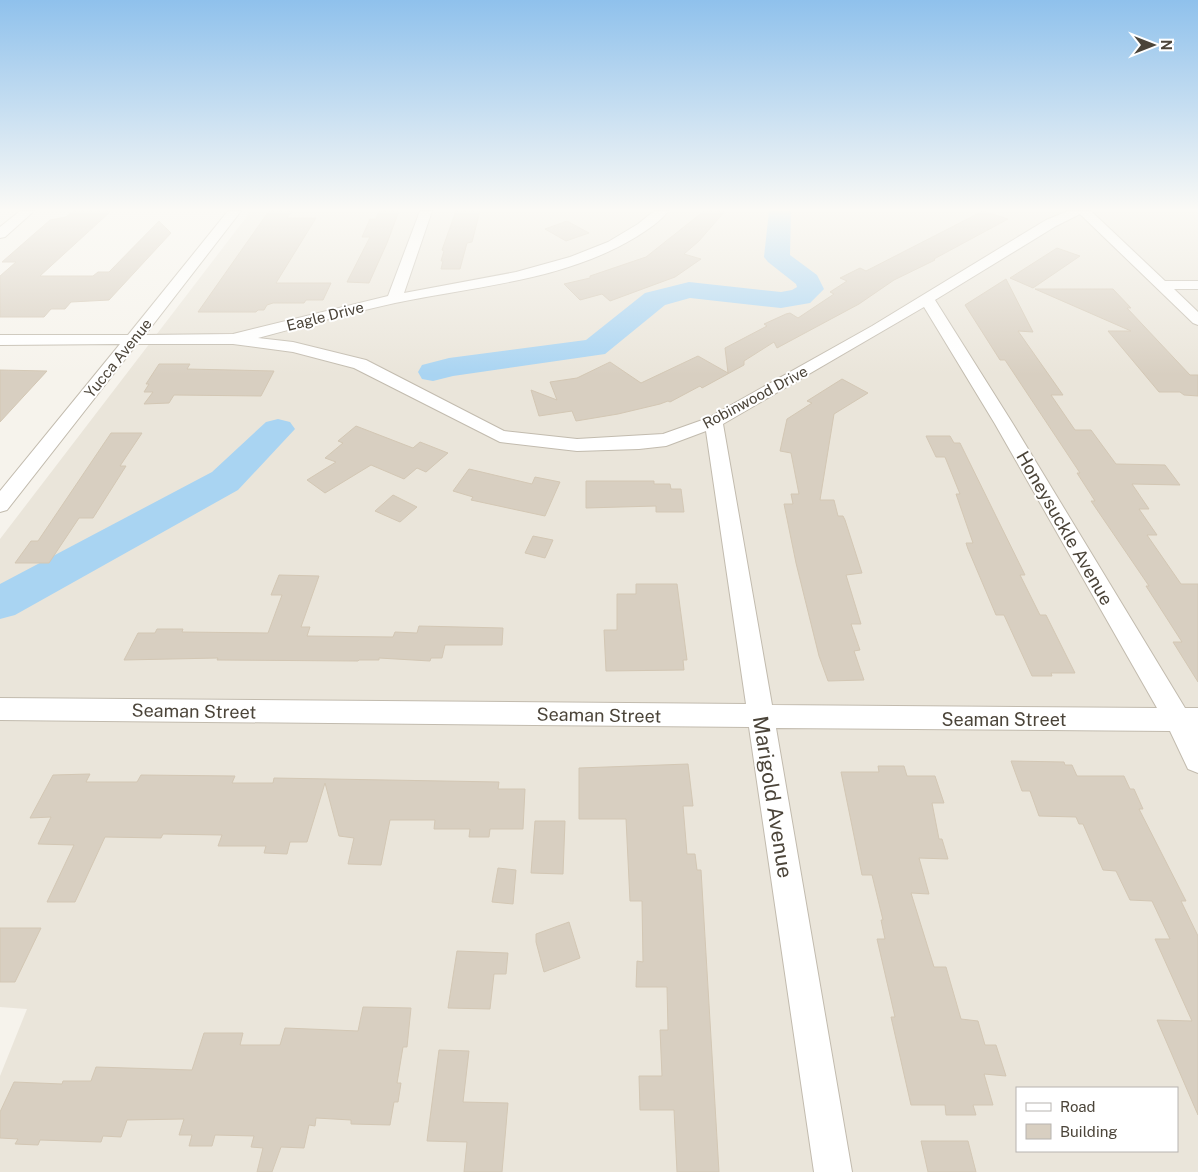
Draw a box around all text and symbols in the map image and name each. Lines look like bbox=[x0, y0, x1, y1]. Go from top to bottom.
north arrow bbox=[1128, 20, 1178, 70]
text: N bbox=[1158, 40, 1174, 50]
street label: Eagle Drive bbox=[285, 298, 365, 334]
street label: Yucca Avenue bbox=[81, 315, 155, 401]
street label: Robinwood Drive bbox=[700, 362, 810, 432]
street label: Honeysuckle Avenue bbox=[1012, 447, 1118, 609]
street label: Seaman Street bbox=[131, 699, 257, 723]
street label: Seaman Street bbox=[536, 703, 662, 727]
street label: Seaman Street bbox=[942, 709, 1066, 730]
street label: Marigold Avenue bbox=[748, 714, 798, 880]
legend bbox=[1016, 1087, 1178, 1152]
text: Road bbox=[1060, 1098, 1096, 1115]
text: Building bbox=[1060, 1123, 1118, 1140]

